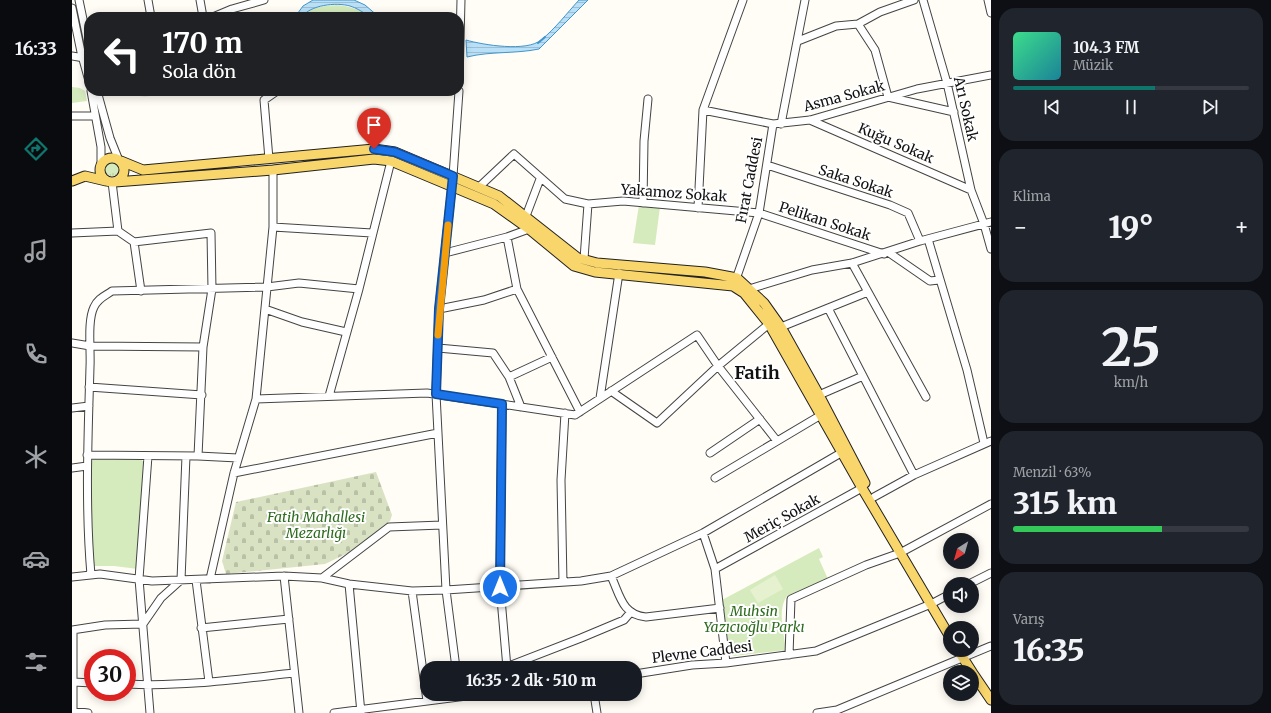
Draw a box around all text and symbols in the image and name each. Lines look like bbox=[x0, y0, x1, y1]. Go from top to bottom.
text: 170 m bbox=[162, 25, 243, 61]
icon: left bbox=[96, 28, 148, 80]
text: 16:33 bbox=[15, 37, 57, 60]
text: 104.3 FM bbox=[1073, 38, 1139, 57]
text: Müzik bbox=[1073, 57, 1113, 74]
text: Sola dön bbox=[162, 60, 236, 83]
street label: Arı Sokak bbox=[950, 74, 982, 143]
street label: Asma Sokak bbox=[801, 77, 887, 116]
icon: previous bbox=[1041, 96, 1063, 118]
icon: pause bbox=[1120, 96, 1142, 118]
icon: next bbox=[1199, 96, 1221, 118]
pin bbox=[357, 108, 391, 149]
icon: arrive bbox=[363, 114, 385, 136]
street label: Kuğu Sokak bbox=[855, 119, 937, 167]
icon: directions bbox=[22, 135, 50, 163]
street label: Fırat Caddesi bbox=[732, 135, 766, 225]
street label: Saka Sokak bbox=[816, 160, 896, 202]
street label: Yakamoz Sokak bbox=[619, 180, 728, 206]
text: Klima bbox=[1013, 188, 1051, 205]
street label: Pelikan Sokak bbox=[777, 198, 873, 244]
text: 19° bbox=[1108, 208, 1154, 246]
text: − bbox=[1013, 213, 1028, 241]
text: + bbox=[1234, 213, 1249, 241]
icon: music bbox=[22, 237, 50, 265]
text: 25 bbox=[1101, 315, 1161, 380]
icon: phone bbox=[22, 340, 50, 368]
district label: Fatih bbox=[734, 361, 780, 384]
text: km/h bbox=[1114, 374, 1148, 391]
icon: climate bbox=[22, 443, 50, 471]
text: Menzil · 63% bbox=[1013, 464, 1092, 481]
text: 315 km bbox=[1013, 484, 1117, 522]
street label: Meriç Sokak bbox=[741, 490, 823, 546]
park label: Fatih Mahallesi Mezarlığı bbox=[266, 508, 365, 542]
north arrow bbox=[943, 533, 979, 569]
map controls bbox=[943, 533, 979, 701]
icon: car bbox=[22, 545, 50, 573]
position arrow bbox=[479, 566, 521, 608]
button: sound bbox=[943, 577, 979, 613]
park label: Muhsin Yazıcıoğlu Parkı bbox=[703, 602, 805, 636]
text: Varış bbox=[1013, 611, 1044, 628]
button: search bbox=[943, 621, 979, 657]
text: 16:35 bbox=[1013, 631, 1085, 669]
street label: Plevne Caddesi bbox=[651, 637, 754, 667]
icon: filters bbox=[22, 648, 50, 676]
speed limit sign: 30 bbox=[84, 649, 136, 701]
button: layers bbox=[943, 665, 979, 701]
text: 16:35 · 2 dk · 510 m bbox=[466, 671, 596, 690]

